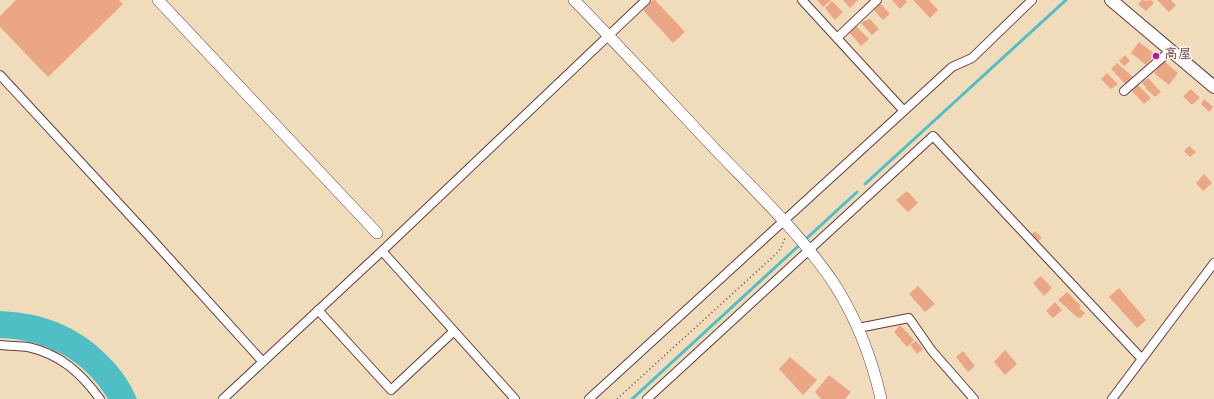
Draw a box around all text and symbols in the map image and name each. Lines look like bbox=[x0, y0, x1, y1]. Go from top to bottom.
place label: 高屋 bbox=[1164, 48, 1192, 64]
marker: 高屋 bbox=[1151, 51, 1161, 61]

